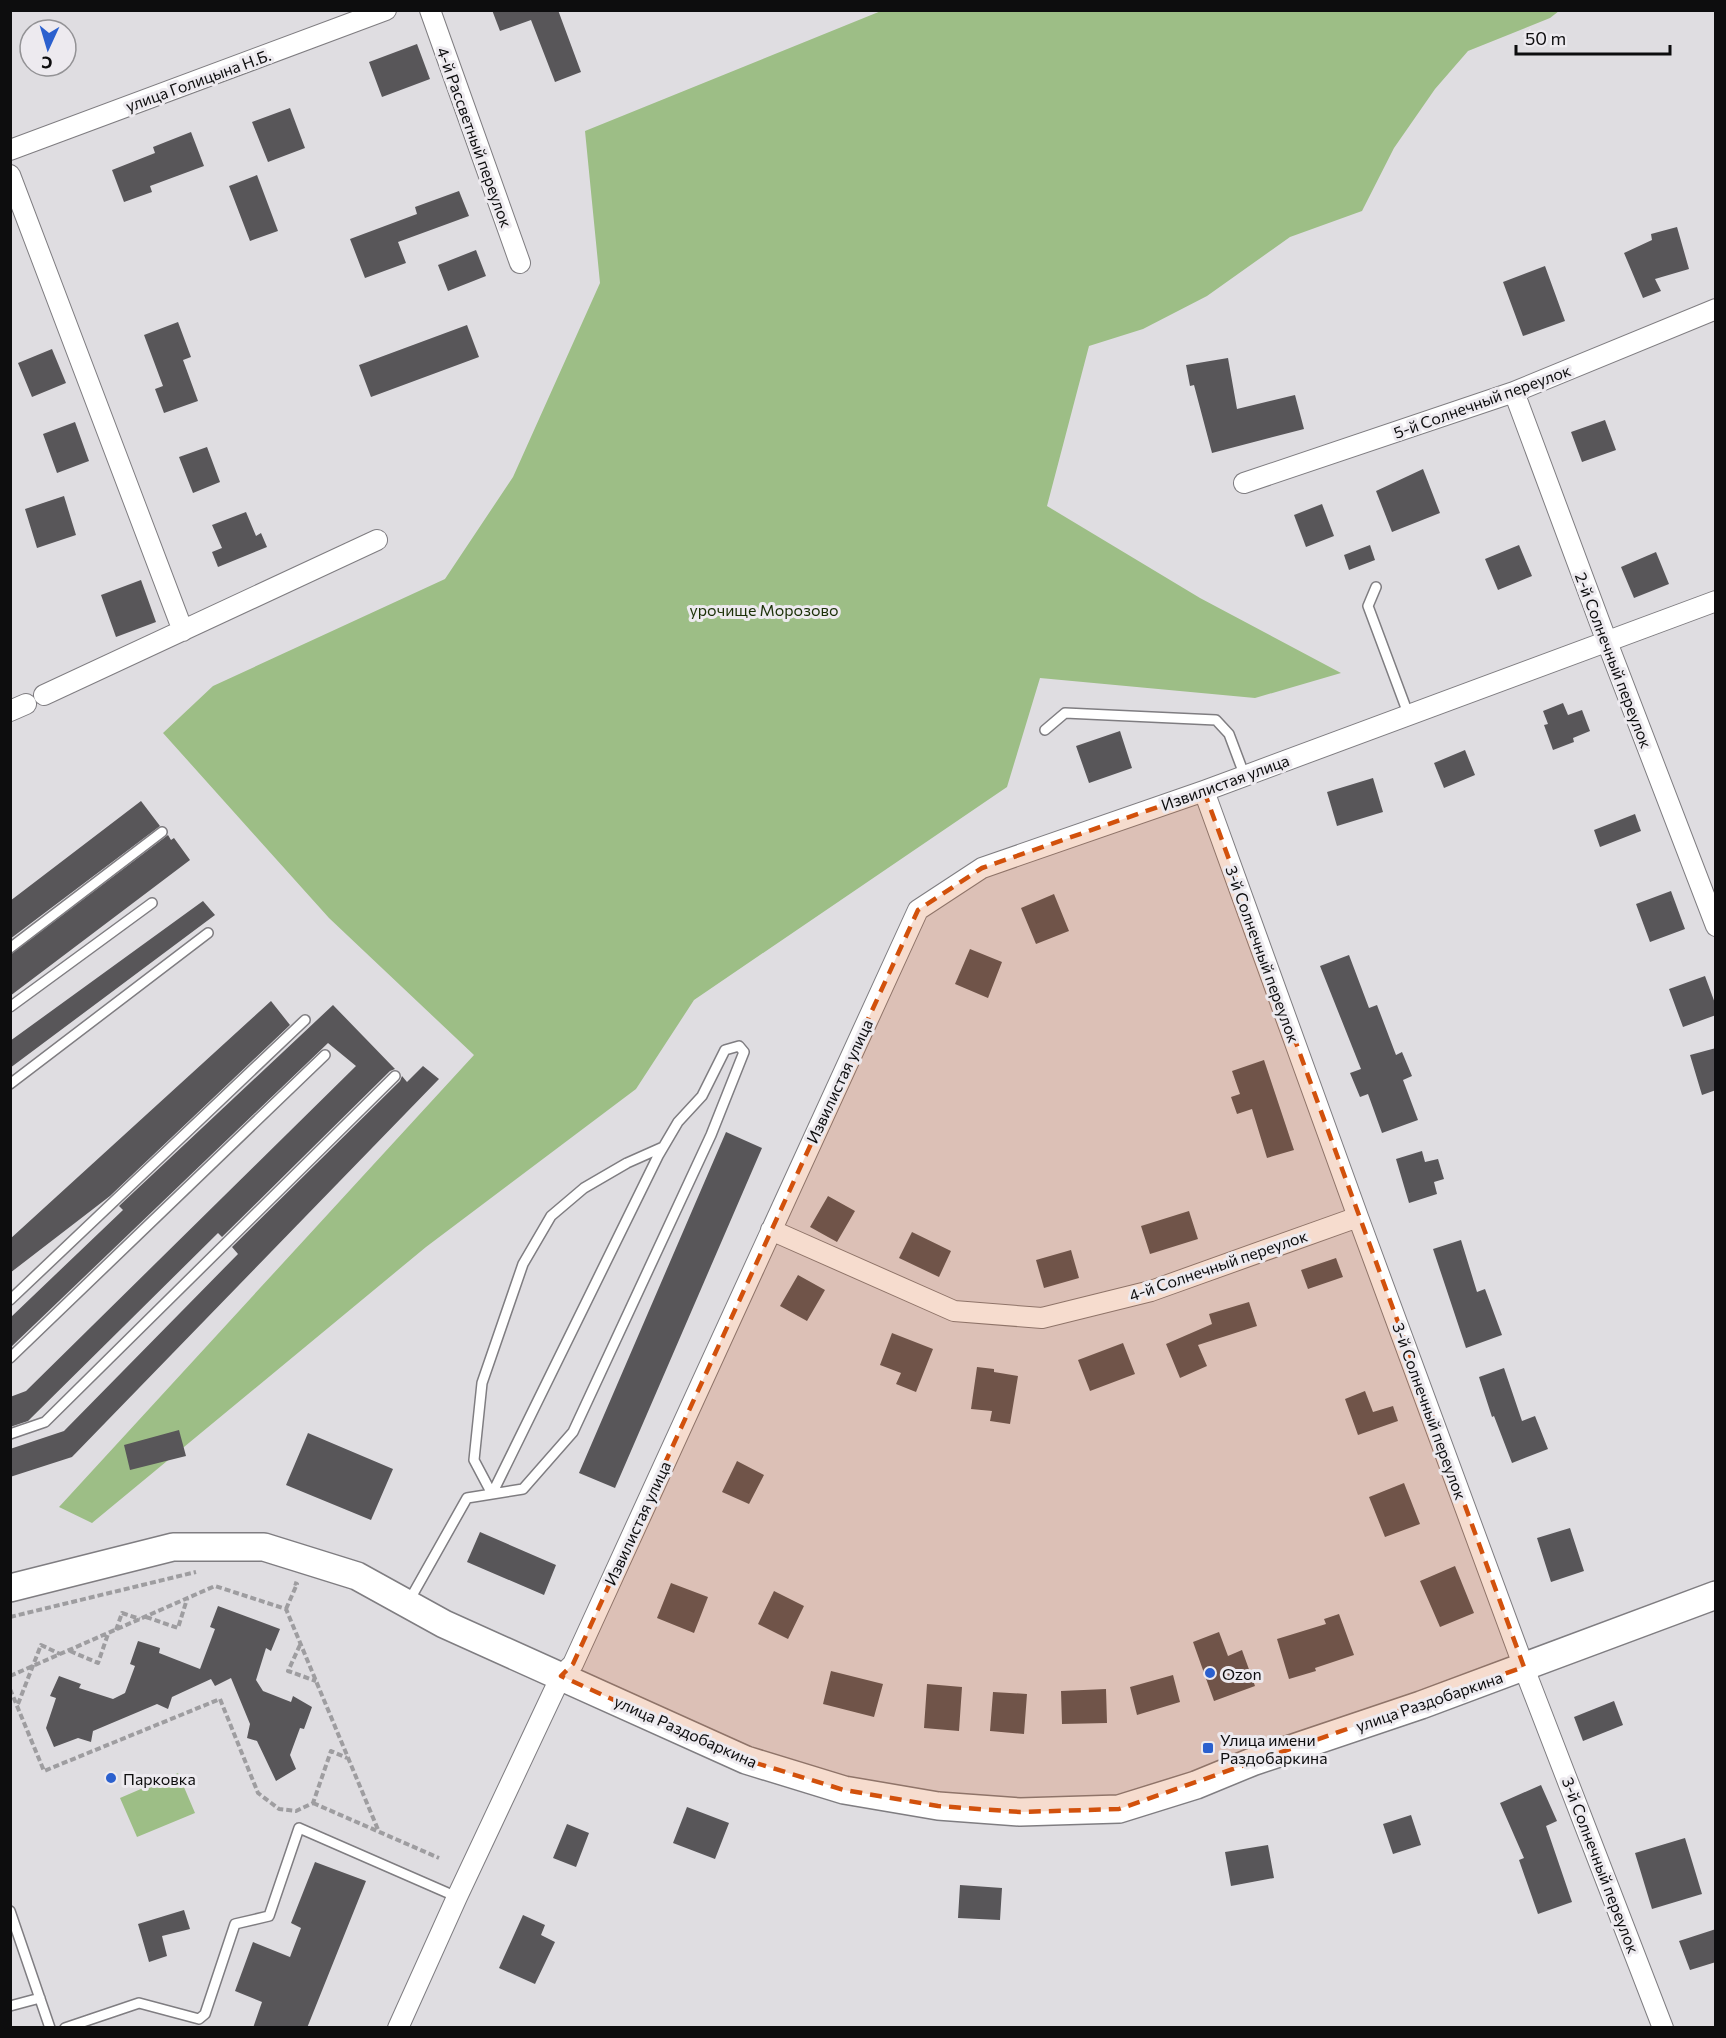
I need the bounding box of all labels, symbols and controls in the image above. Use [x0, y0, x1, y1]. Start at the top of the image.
north arrow [18, 18, 78, 78]
scale bar [1516, 18, 1670, 56]
text: 50 m [1525, 27, 1566, 49]
street label: 4-й Рассветный переулок [434, 44, 517, 230]
street label: улица Голицына Н.Б. [123, 45, 273, 115]
text: С [41, 54, 53, 73]
street label: 5-й Солнечный переулок [1391, 360, 1574, 442]
street label: 2-й Солнечный переулок [1572, 569, 1656, 751]
park label: урочище Морозово [689, 600, 839, 619]
street label: Извилистая улица [1158, 750, 1292, 814]
street label: 3-й Солнечный переулок [1222, 863, 1304, 1046]
street label: Извилистая улица [802, 1016, 876, 1146]
street label: 4-й Солнечный переулок [1126, 1225, 1310, 1305]
street label: 3-й Солнечный переулок [1389, 1320, 1471, 1503]
street label: Извилистая улица [600, 1458, 674, 1588]
place label: Ozon [1222, 1664, 1262, 1683]
marker: Ozon [1203, 1666, 1217, 1680]
street label: улица Раздобаркина [1353, 1667, 1505, 1735]
street label: улица Раздобаркина [612, 1691, 760, 1771]
place label: Улица имени Раздобаркина [1220, 1730, 1328, 1767]
marker: Улица имени Раздобаркина [1201, 1741, 1215, 1755]
place label: Парковка [123, 1769, 196, 1788]
marker: Парковка [104, 1771, 118, 1785]
street label: 3-й Солнечный переулок [1559, 1774, 1644, 1956]

